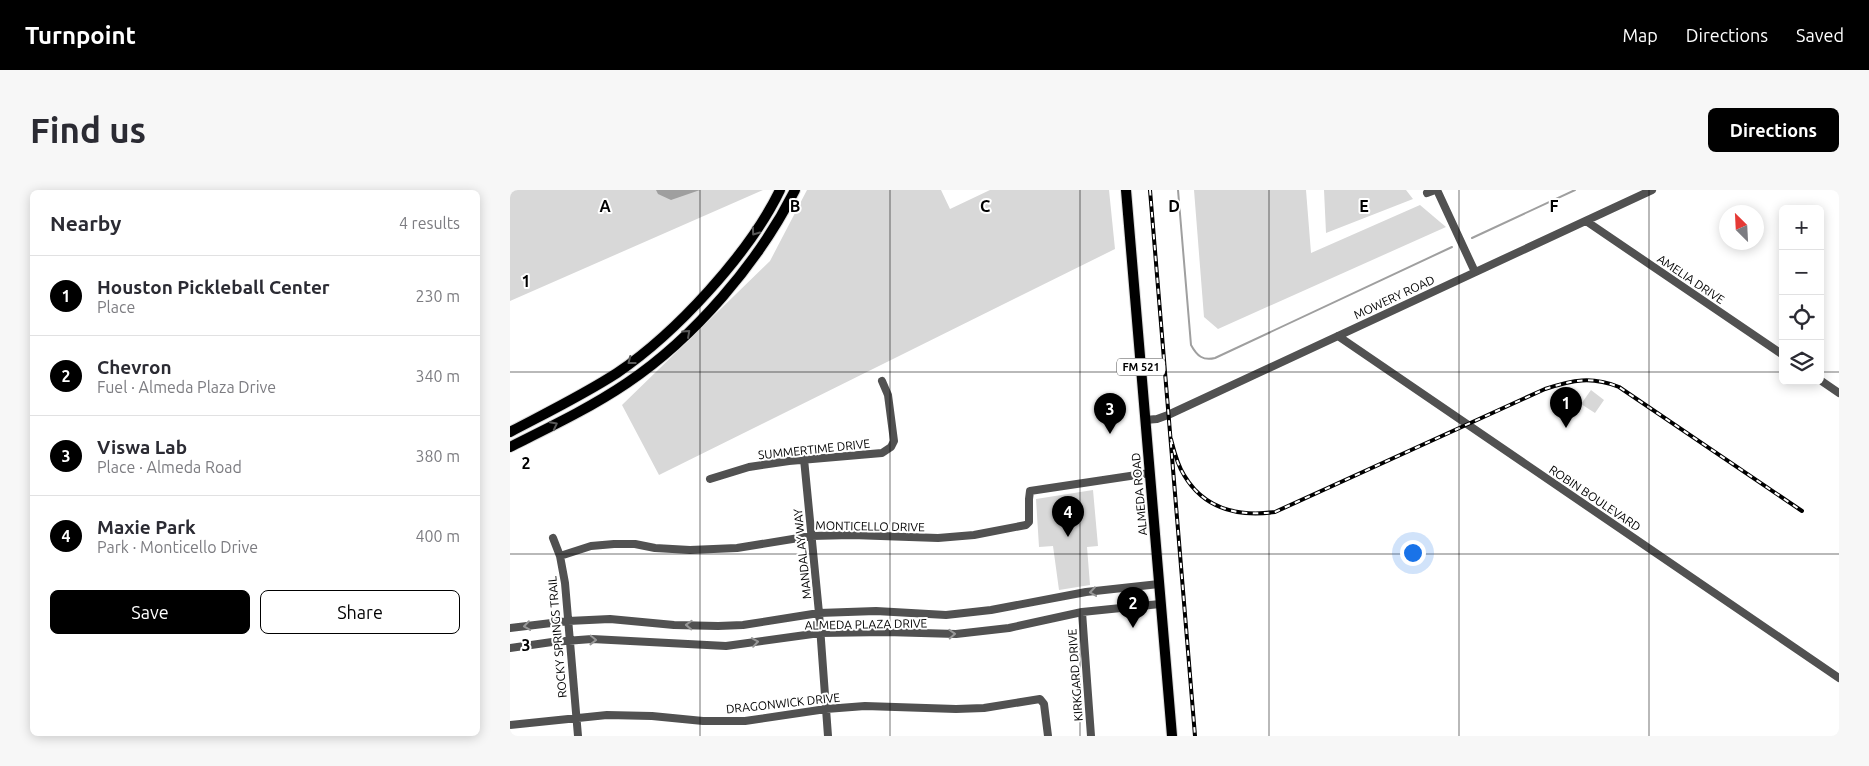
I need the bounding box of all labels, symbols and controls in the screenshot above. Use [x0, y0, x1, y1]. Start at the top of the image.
text: Turnpoint [25, 22, 136, 49]
text: Map [1622, 25, 1658, 45]
text: Directions [1686, 25, 1768, 45]
text: Saved [1796, 25, 1844, 45]
button: Directions [1708, 108, 1839, 152]
text: Find us [30, 110, 146, 150]
text: A [599, 197, 611, 215]
text: B [790, 197, 800, 215]
text: C [980, 197, 990, 215]
text: D [1168, 197, 1180, 215]
text: E [1359, 197, 1369, 215]
text: F [1550, 197, 1559, 215]
north arrow [1719, 205, 1764, 250]
map controls [1779, 205, 1824, 385]
button: + [1779, 205, 1824, 250]
text: Nearby [50, 211, 121, 235]
text: 4 results [399, 214, 460, 232]
one-way arrow [752, 226, 761, 236]
button: − [1779, 250, 1824, 295]
street label: AMELIA DRIVE [1655, 252, 1727, 306]
text: 1 [521, 272, 531, 290]
street label: MOWERY ROAD [1352, 273, 1436, 321]
text: Houston Pickleball Center [97, 276, 330, 298]
text: 1 [61, 287, 71, 305]
text: 230 m [415, 287, 460, 305]
button: locate [1779, 295, 1824, 340]
text: Place [97, 298, 135, 316]
one-way arrow [681, 330, 690, 339]
button: layers [1779, 340, 1824, 385]
text: Chevron [97, 356, 172, 378]
one-way arrow [628, 356, 637, 365]
road number: FM 521 [1117, 358, 1165, 376]
text: 2 [61, 367, 71, 385]
text: 340 m [415, 367, 460, 385]
text: Fuel · Almeda Plaza Drive [97, 378, 276, 396]
pin: 1 [1550, 387, 1582, 428]
pin: 3 [1094, 393, 1126, 434]
one-way arrow [548, 421, 557, 431]
text: Viswa Lab [97, 436, 187, 458]
street label: SUMMERTIME DRIVE [757, 437, 871, 461]
text: 3 [61, 447, 71, 465]
text: 380 m [415, 447, 460, 465]
street label: ALMEDA ROAD [1129, 452, 1149, 536]
text: 2 [521, 454, 531, 472]
text: Place · Almeda Road [97, 458, 242, 476]
street label: ROBIN BOULEVARD [1547, 463, 1643, 533]
pin: 4 [1052, 496, 1084, 537]
street label: MANDALAY WAY [791, 508, 813, 600]
text: Maxie Park [97, 516, 196, 538]
street label: MONTICELLO DRIVE [815, 519, 925, 533]
text: 4 [61, 527, 71, 545]
text: 400 m [415, 527, 460, 545]
text: Park · Monticello Drive [97, 538, 258, 556]
your location [1400, 540, 1426, 566]
street label: ROCKY SPRINGS TRAIL [545, 575, 569, 699]
one-way arrow [1089, 586, 1097, 596]
pin: 2 [1117, 587, 1149, 628]
button: Save [50, 590, 250, 634]
button: Share [260, 590, 460, 634]
street label: ALMEDA PLAZA DRIVE [805, 616, 928, 632]
one-way arrow [522, 620, 531, 630]
one-way arrow [684, 620, 692, 631]
street label: KIRKGARD DRIVE [1065, 628, 1085, 722]
one-way arrow [948, 629, 956, 639]
one-way arrow [590, 635, 597, 645]
text: 3 [521, 636, 531, 654]
one-way arrow [751, 637, 760, 647]
street label: DRAGONWICK DRIVE [725, 691, 841, 715]

